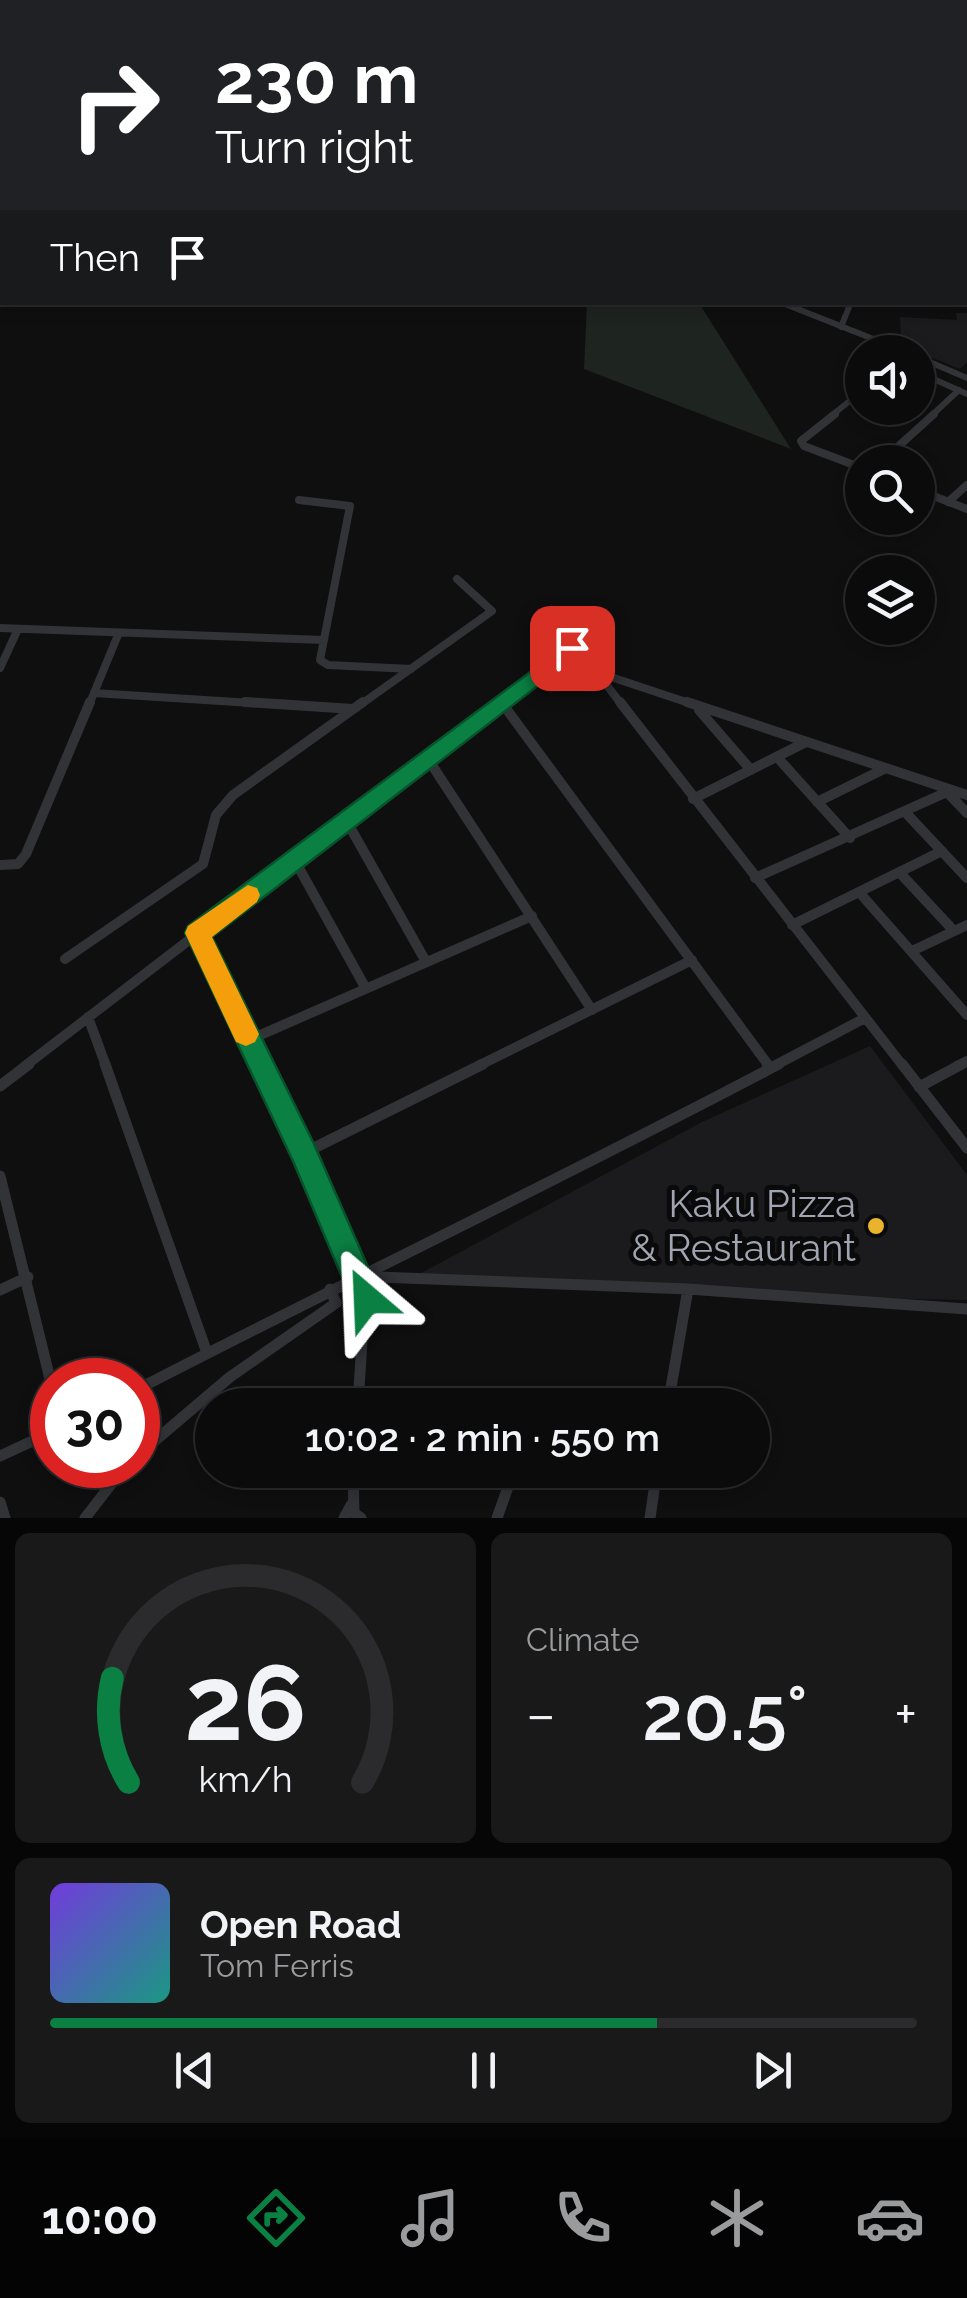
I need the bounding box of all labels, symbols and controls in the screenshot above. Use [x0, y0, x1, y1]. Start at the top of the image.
text: 230 m [215, 37, 419, 119]
icon: right [50, 40, 180, 170]
text: Turn right [215, 121, 413, 174]
icon: arrive [160, 230, 215, 285]
text: Then [50, 235, 140, 280]
map controls [845, 335, 935, 645]
button: sound [845, 335, 935, 425]
button: search [845, 445, 935, 535]
button: layers [845, 555, 935, 645]
pin [530, 606, 615, 691]
icon: arrive [545, 621, 600, 676]
place label: Kaku Pizza & Restaurant [631, 1181, 856, 1270]
marker: Kaku Pizza & Restaurant [865, 1215, 887, 1237]
position arrow [315, 1247, 419, 1351]
speed limit sign: 30 [30, 1358, 160, 1488]
text: 10:02 · 2 min · 550 m [305, 1415, 660, 1460]
text: Climate [526, 1621, 640, 1658]
text: 26 [185, 1642, 306, 1764]
text: 20.5° [642, 1669, 808, 1758]
text: − [526, 1682, 556, 1747]
text: + [894, 1682, 917, 1747]
text: km/h [198, 1758, 293, 1800]
text: Open Road [200, 1902, 401, 1947]
text: Tom Ferris [200, 1947, 354, 1984]
icon: previous [167, 2043, 222, 2098]
icon: pause [456, 2043, 511, 2098]
icon: next [745, 2043, 800, 2098]
icon: directions [241, 2183, 311, 2253]
icon: music [395, 2183, 465, 2253]
icon: phone [548, 2183, 618, 2253]
icon: climate [702, 2183, 772, 2253]
icon: car [855, 2183, 925, 2253]
text: 10:00 [42, 2192, 158, 2245]

